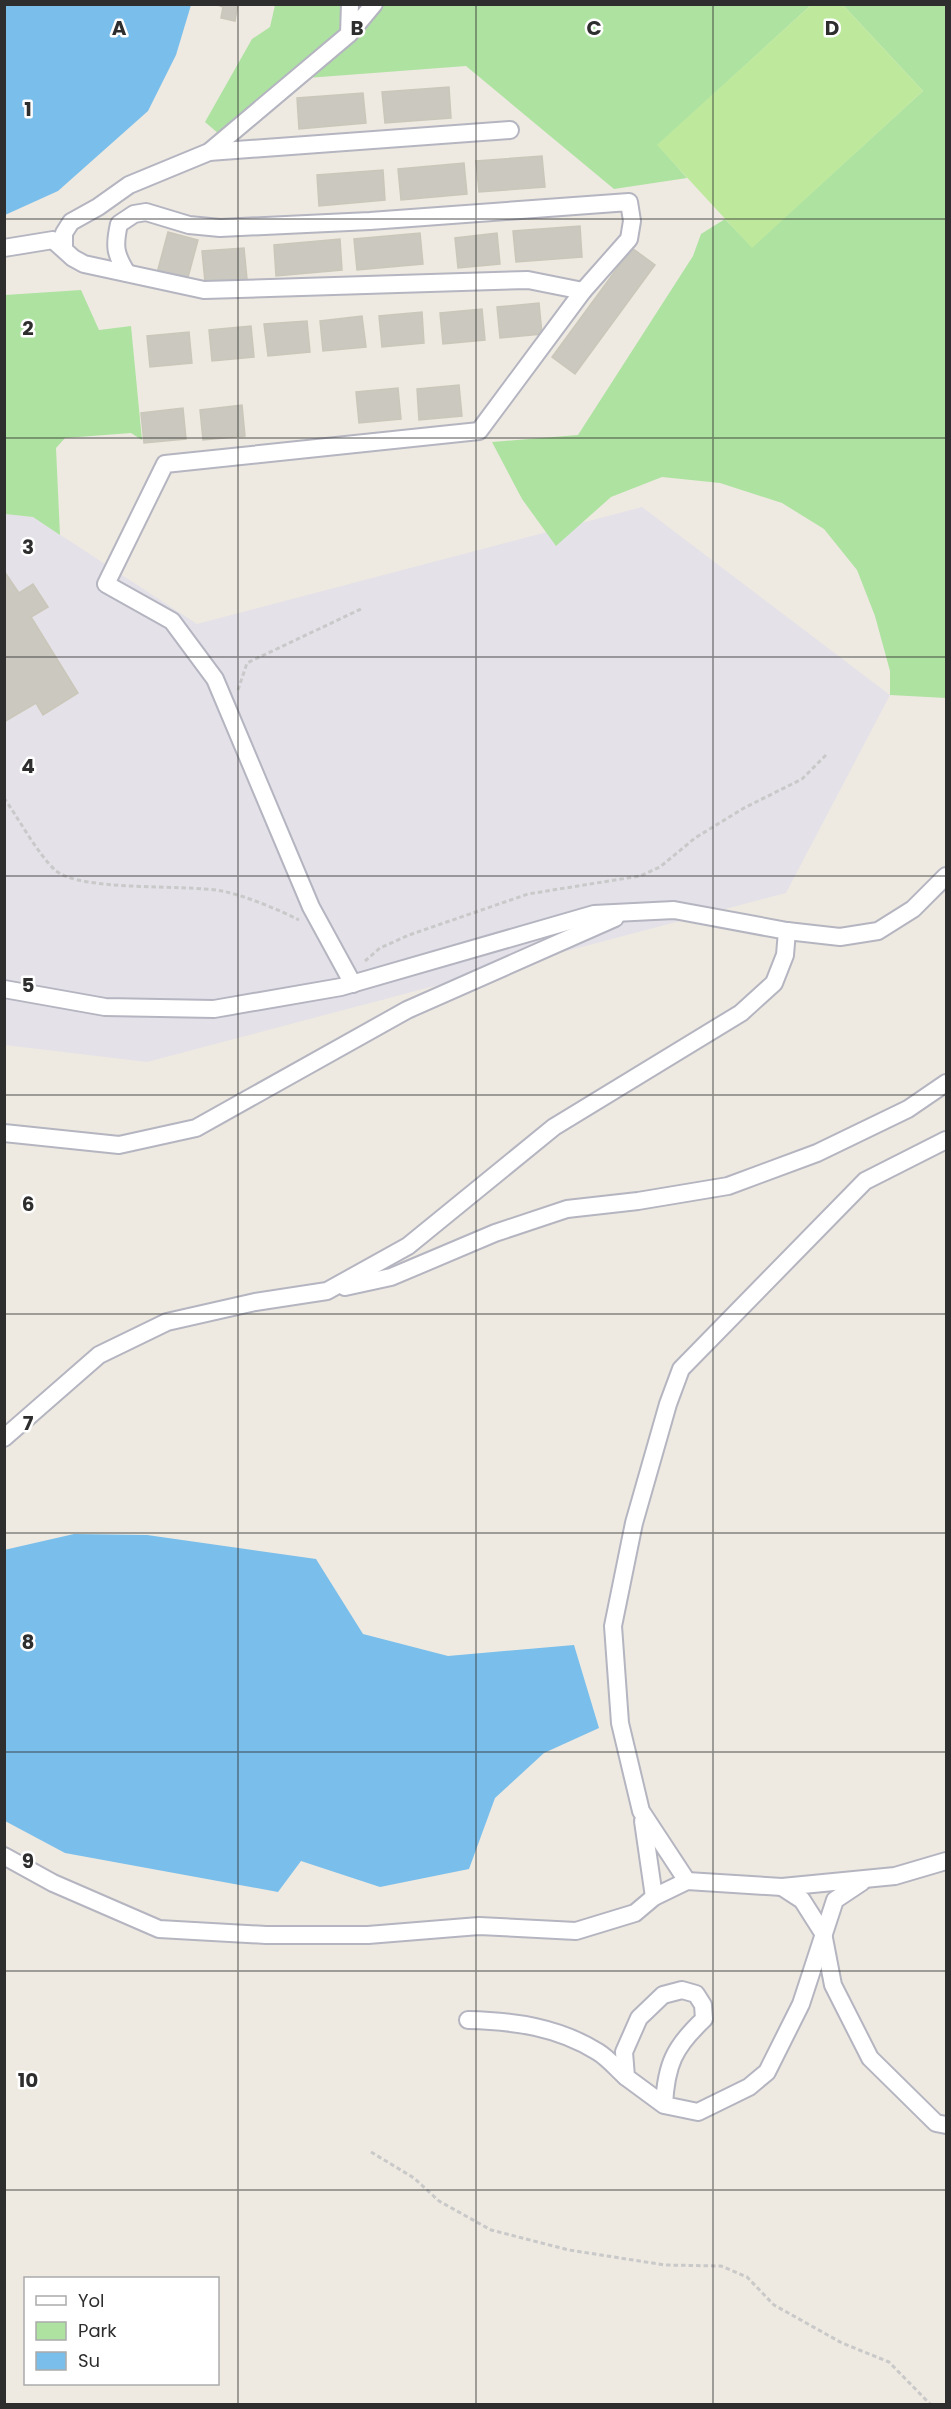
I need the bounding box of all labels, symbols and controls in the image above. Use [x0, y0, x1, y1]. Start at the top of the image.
text: A [112, 14, 127, 42]
text: B [350, 14, 364, 42]
text: C [586, 14, 602, 42]
text: D [825, 14, 839, 42]
text: 1 [24, 95, 32, 123]
text: 2 [22, 314, 34, 342]
text: 3 [22, 533, 34, 561]
text: 4 [21, 752, 35, 780]
text: 5 [22, 971, 35, 999]
text: 6 [22, 1190, 34, 1218]
text: 7 [23, 1409, 34, 1437]
text: 8 [22, 1628, 34, 1656]
text: 9 [22, 1847, 34, 1875]
text: 10 [18, 2066, 38, 2094]
legend [24, 2277, 219, 2385]
text: Yol [78, 2288, 104, 2313]
text: Park [78, 2318, 117, 2343]
text: Su [78, 2348, 100, 2373]

